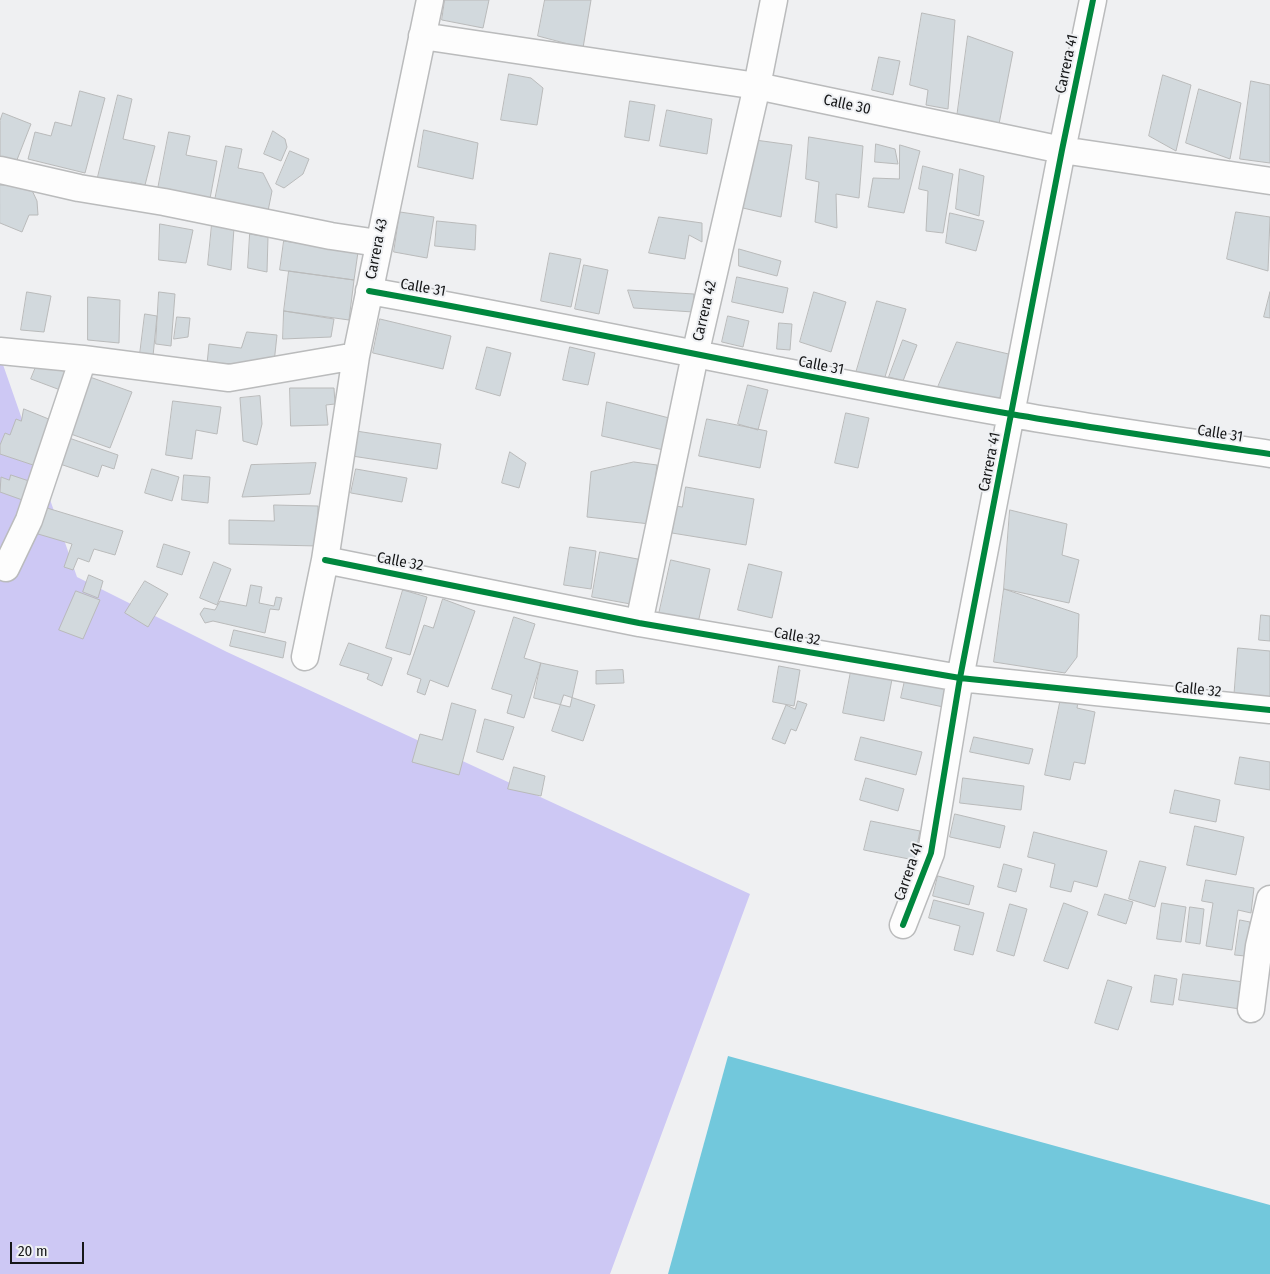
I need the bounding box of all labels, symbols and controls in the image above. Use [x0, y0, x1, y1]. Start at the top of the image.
street label: Carrera 41 [1052, 33, 1082, 95]
street label: Calle 30 [822, 91, 872, 119]
street label: Carrera 43 [362, 217, 392, 281]
street label: Calle 31 [399, 275, 447, 301]
street label: Carrera 42 [689, 279, 721, 343]
street label: Calle 31 [797, 353, 845, 379]
street label: Calle 31 [1196, 422, 1244, 446]
street label: Carrera 41 [975, 431, 1005, 493]
street label: Calle 32 [375, 549, 425, 575]
street label: Calle 32 [772, 624, 822, 650]
street label: Calle 32 [1174, 679, 1222, 701]
street label: Carrera 41 [891, 841, 927, 903]
scale bar [12, 1232, 86, 1264]
text: 20 m [18, 1242, 48, 1260]

